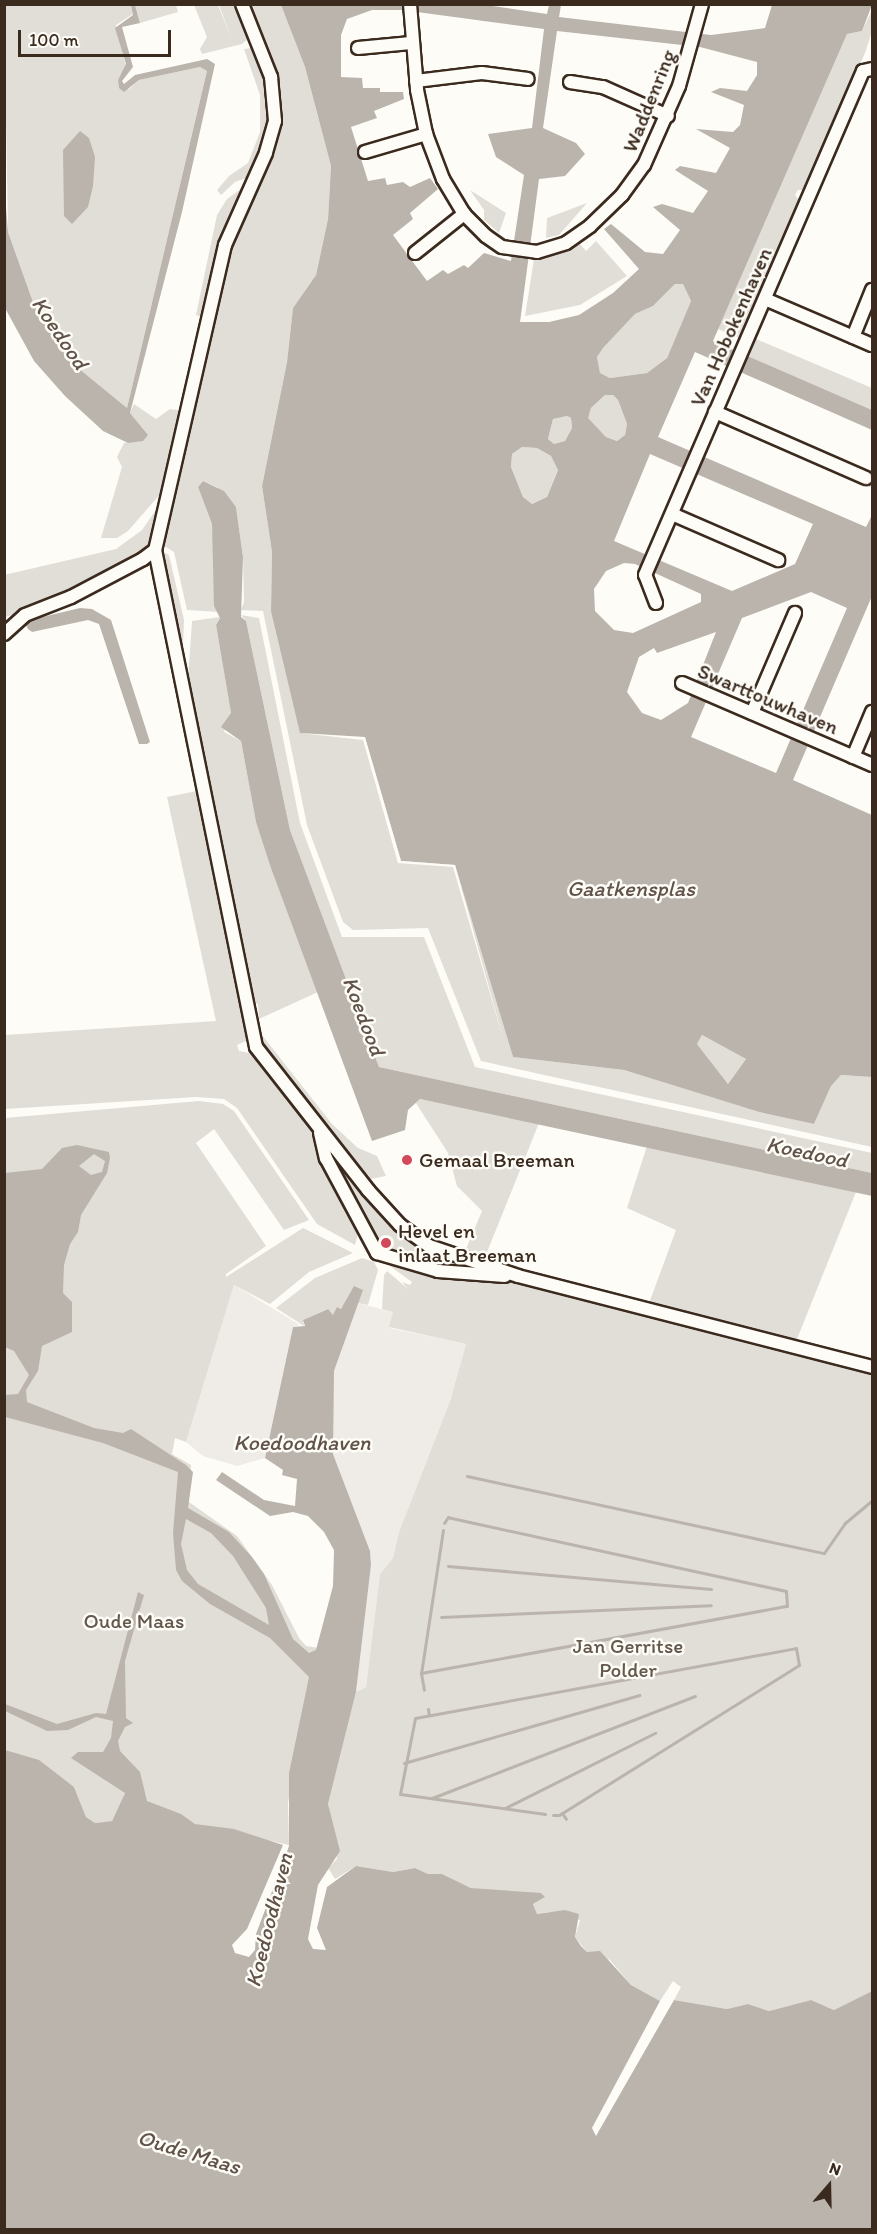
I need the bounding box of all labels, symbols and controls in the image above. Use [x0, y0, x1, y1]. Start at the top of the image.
scale bar [21, 18, 174, 56]
text: 100 m [29, 29, 79, 51]
street label: Waddenring [617, 46, 681, 156]
street label: Van Hobokenhaven [684, 243, 778, 411]
water label: Koedood [26, 292, 94, 374]
street label: Swarttouwhaven [694, 658, 842, 740]
water label: Gaatkensplas [567, 876, 695, 902]
water label: Koedood [337, 973, 391, 1059]
water label: Koedood [764, 1131, 850, 1173]
place label: Gemaal Breeman [419, 1147, 575, 1173]
marker: Gemaal Breeman [400, 1153, 414, 1167]
place label: Hevel en inlaat Breeman [398, 1218, 537, 1268]
marker: Hevel en inlaat Breeman [379, 1236, 393, 1250]
water label: Koedoodhaven [233, 1430, 371, 1456]
park label: Oude Maas [84, 1608, 184, 1634]
park label: Jan Gerritse Polder [573, 1633, 683, 1683]
water label: Koedoodhaven [240, 1850, 298, 1990]
water label: Oude Maas [135, 2124, 243, 2180]
north arrow [799, 2156, 859, 2216]
text: N [827, 2158, 844, 2179]

